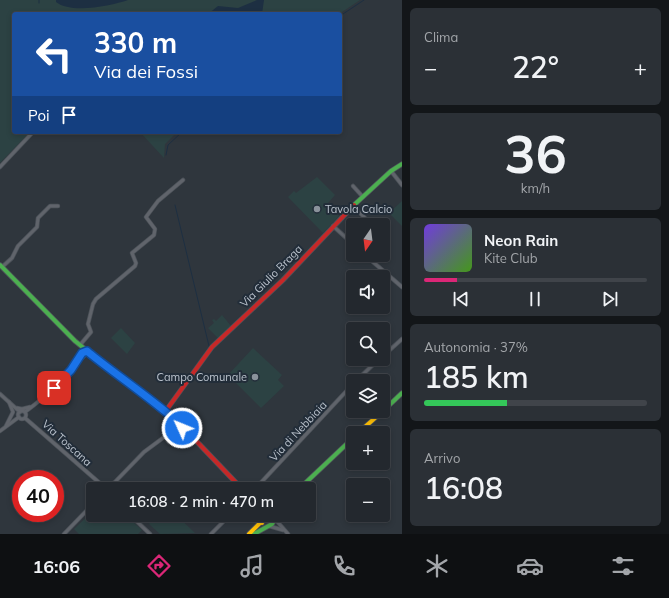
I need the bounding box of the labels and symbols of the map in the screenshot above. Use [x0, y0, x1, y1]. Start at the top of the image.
place label: Tavola Calcio [325, 202, 392, 216]
marker: Tavola Calcio [312, 204, 322, 214]
north arrow [346, 218, 390, 262]
street label: Via Giulio Braga [237, 242, 305, 310]
place label: Campo Comunale [157, 370, 247, 384]
pin [37, 371, 71, 405]
marker: Campo Comunale [250, 372, 260, 382]
street label: Via di Nebbiaia [266, 398, 330, 464]
position arrow [161, 407, 203, 449]
street label: Via Toscana [39, 417, 95, 469]
speed limit sign: 40 [12, 470, 64, 522]

